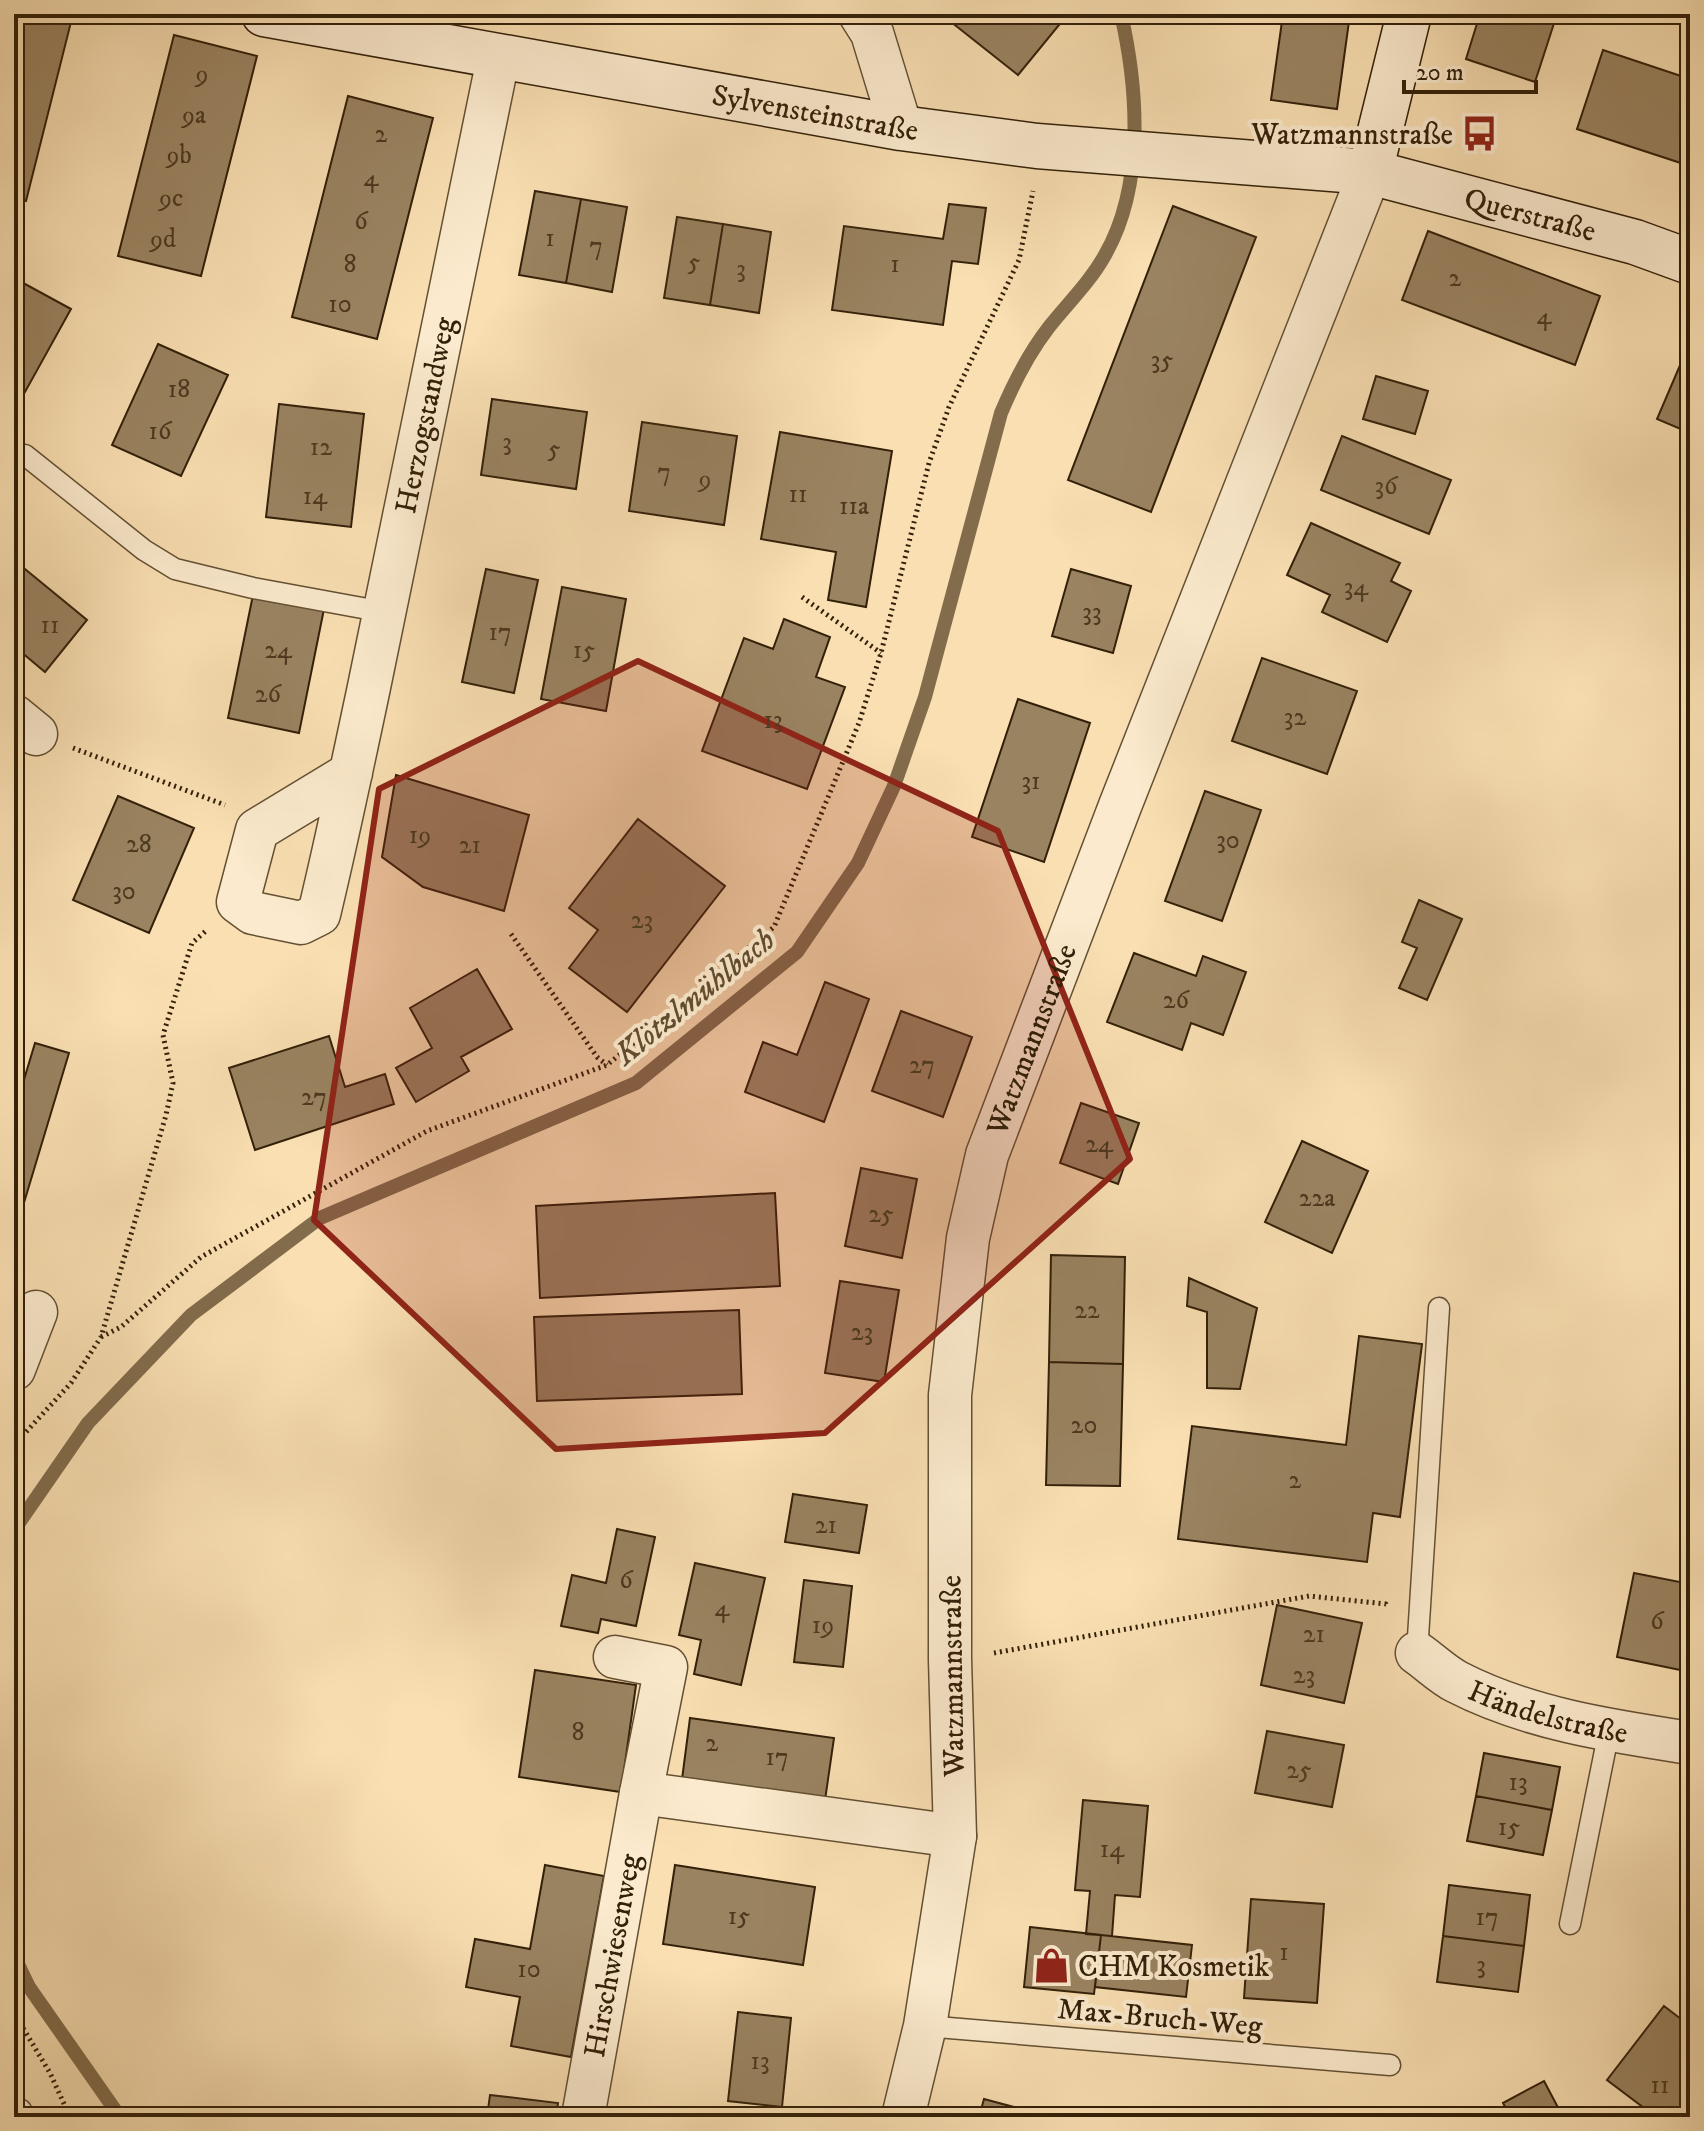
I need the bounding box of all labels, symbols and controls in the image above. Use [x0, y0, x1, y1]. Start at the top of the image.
scale bar [1404, 44, 1536, 94]
house number: 9 [194, 58, 208, 91]
text: 20 m [1416, 58, 1464, 88]
street label: Sylvensteinstraße [709, 78, 920, 150]
house number: 9a [180, 99, 206, 132]
bus stop icon: Watzmannstraße [1460, 115, 1498, 153]
place label: Watzmannstraße [1250, 117, 1453, 154]
house number: 2 [375, 118, 388, 151]
house number: 9b [164, 139, 192, 172]
house number: 4 [364, 162, 380, 195]
street label: Querstraße [1460, 181, 1600, 251]
house number: 9c [157, 182, 183, 215]
house number: 6 [354, 205, 369, 238]
house number: 1 [545, 222, 555, 255]
house number: 9d [148, 223, 176, 256]
house number: 7 [589, 230, 603, 263]
house number: 5 [688, 246, 701, 279]
house number: 8 [343, 248, 357, 281]
house number: 1 [890, 248, 900, 281]
house number: 3 [736, 253, 746, 286]
house number: 2 [1449, 262, 1462, 295]
house number: 10 [328, 288, 352, 321]
house number: 4 [1537, 300, 1553, 333]
street label: Herzogstandweg [388, 314, 465, 517]
house number: 35 [1151, 344, 1173, 377]
house number: 18 [168, 373, 190, 406]
house number: 16 [149, 415, 173, 448]
house number: 3 [502, 426, 512, 459]
house number: 12 [310, 431, 332, 464]
house number: 5 [548, 433, 561, 466]
house number: 7 [657, 456, 671, 489]
house number: 9 [697, 463, 711, 496]
house number: 36 [1374, 470, 1399, 503]
house number: 11 [788, 478, 808, 511]
house number: 14 [303, 480, 328, 513]
house number: 11a [839, 490, 869, 523]
house number: 34 [1344, 571, 1369, 604]
house number: 33 [1082, 596, 1102, 629]
house number: 11 [40, 609, 60, 642]
house number: 17 [488, 616, 512, 649]
house number: 24 [264, 634, 293, 667]
house number: 15 [573, 634, 595, 667]
house number: 26 [255, 678, 283, 711]
house number: 32 [1284, 701, 1306, 734]
house number: 13 [763, 704, 783, 737]
house number: 31 [1021, 765, 1041, 798]
house number: 19 [409, 819, 431, 852]
house number: 30 [1216, 824, 1240, 857]
house number: 28 [126, 828, 152, 861]
house number: 21 [459, 829, 481, 862]
house number: 30 [112, 875, 136, 908]
house number: 23 [631, 904, 653, 937]
water label: Klötzlmühlbach [606, 921, 784, 1075]
street label: Watzmannstraße [979, 939, 1086, 1142]
house number: 26 [1163, 984, 1191, 1017]
house number: 27 [909, 1049, 935, 1082]
house number: 27 [301, 1081, 327, 1114]
house number: 24 [1085, 1128, 1114, 1161]
house number: 22a [1299, 1182, 1335, 1215]
house number: 25 [868, 1198, 894, 1231]
house number: 22 [1074, 1294, 1100, 1327]
house number: 23 [851, 1316, 873, 1349]
house number: 20 [1071, 1409, 1097, 1442]
house number: 2 [1289, 1464, 1302, 1497]
house number: 21 [815, 1509, 837, 1542]
house number: 6 [619, 1564, 634, 1597]
street label: Watzmannstraße [933, 1575, 974, 1778]
house number: 4 [715, 1592, 731, 1625]
house number: 6 [1650, 1605, 1665, 1638]
house number: 19 [812, 1609, 834, 1642]
house number: 21 [1303, 1618, 1325, 1651]
house number: 23 [1293, 1659, 1315, 1692]
street label: Händelstraße [1462, 1673, 1630, 1753]
house number: 8 [571, 1716, 585, 1749]
house number: 2 [706, 1727, 719, 1760]
house number: 17 [765, 1741, 789, 1774]
house number: 25 [1286, 1754, 1312, 1787]
house number: 13 [1508, 1766, 1528, 1799]
house number: 15 [1498, 1811, 1520, 1844]
house number: 14 [1100, 1833, 1125, 1866]
street label: Hirschwiesenweg [577, 1851, 650, 2061]
house number: 15 [728, 1900, 750, 1933]
house number: 17 [1475, 1901, 1499, 1934]
house number: 1 [1279, 1936, 1289, 1969]
shop icon: CHM Kosmetik [1033, 1947, 1071, 1985]
place label: CHM Kosmetik [1078, 1949, 1270, 1986]
house number: 3 [1476, 1949, 1486, 1982]
house number: 10 [517, 1953, 541, 1986]
street label: Max-Bruch-Weg [1056, 1991, 1264, 2046]
house number: 13 [750, 2045, 770, 2078]
house number: 11 [1650, 2069, 1670, 2102]

